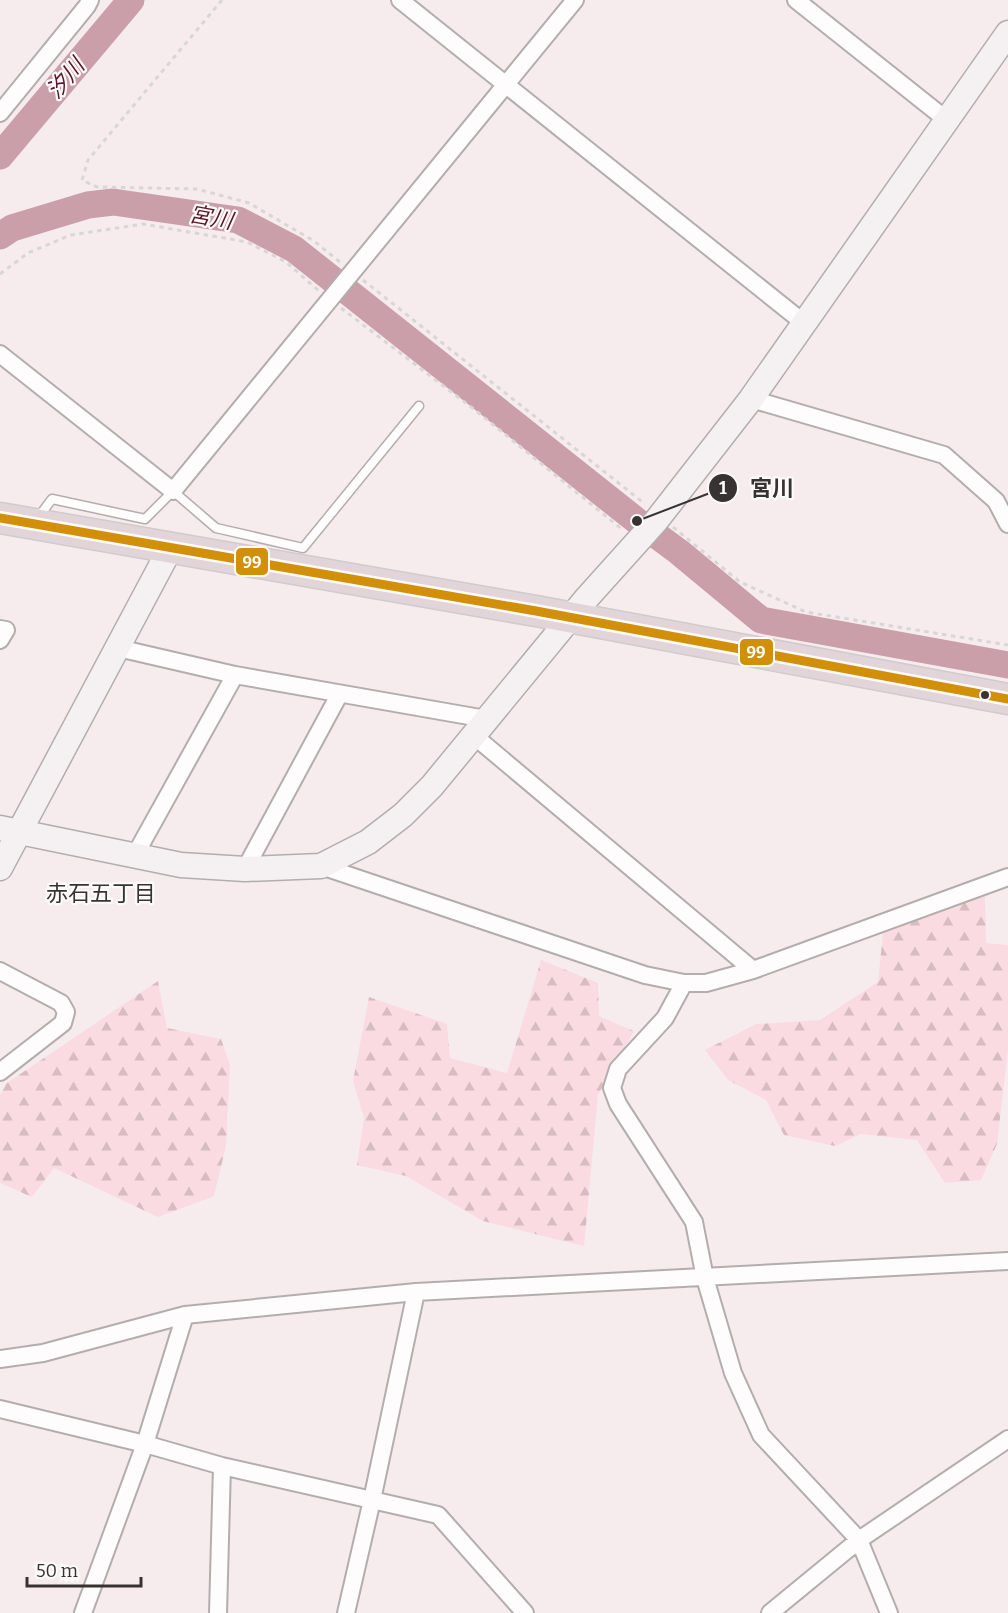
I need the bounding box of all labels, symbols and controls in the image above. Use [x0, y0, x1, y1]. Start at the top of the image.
water label: 汐川 [41, 51, 91, 104]
water label: 宮川 [187, 200, 237, 235]
callout: 宮川 [708, 468, 806, 508]
text: 宮川 [750, 475, 794, 502]
text: 1 [719, 477, 727, 499]
line badge: 99 [235, 547, 269, 576]
text: 99 [243, 553, 261, 572]
line badge: 99 [739, 638, 774, 666]
text: 99 [747, 643, 765, 662]
unlabelled marker [979, 689, 991, 701]
district label: 赤石五丁目 [46, 880, 156, 907]
scale bar [27, 1550, 141, 1588]
text: 50 m [36, 1560, 78, 1582]

